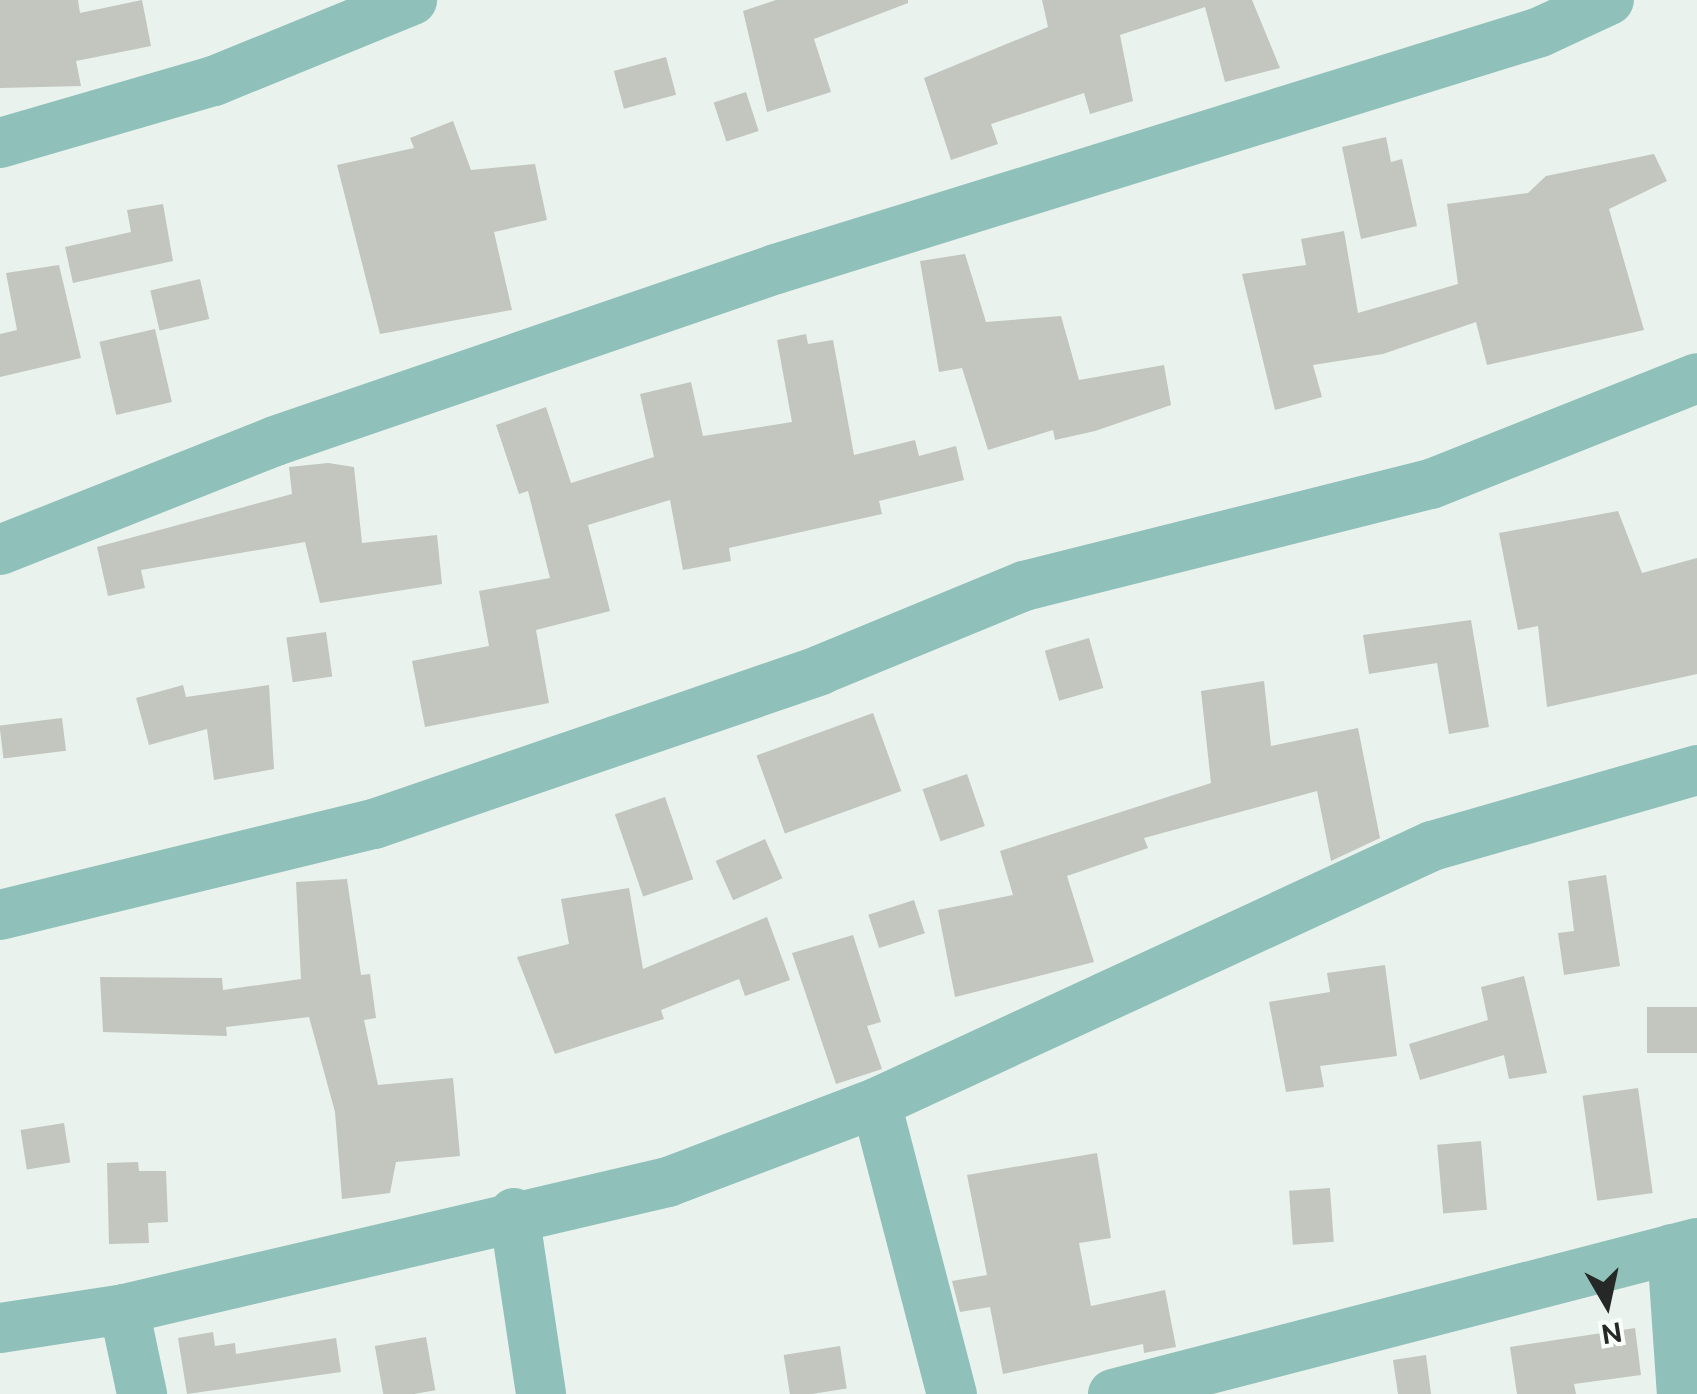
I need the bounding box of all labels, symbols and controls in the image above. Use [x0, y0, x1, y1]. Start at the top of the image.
north arrow [1557, 1254, 1657, 1354]
text: N [1599, 1317, 1625, 1351]

